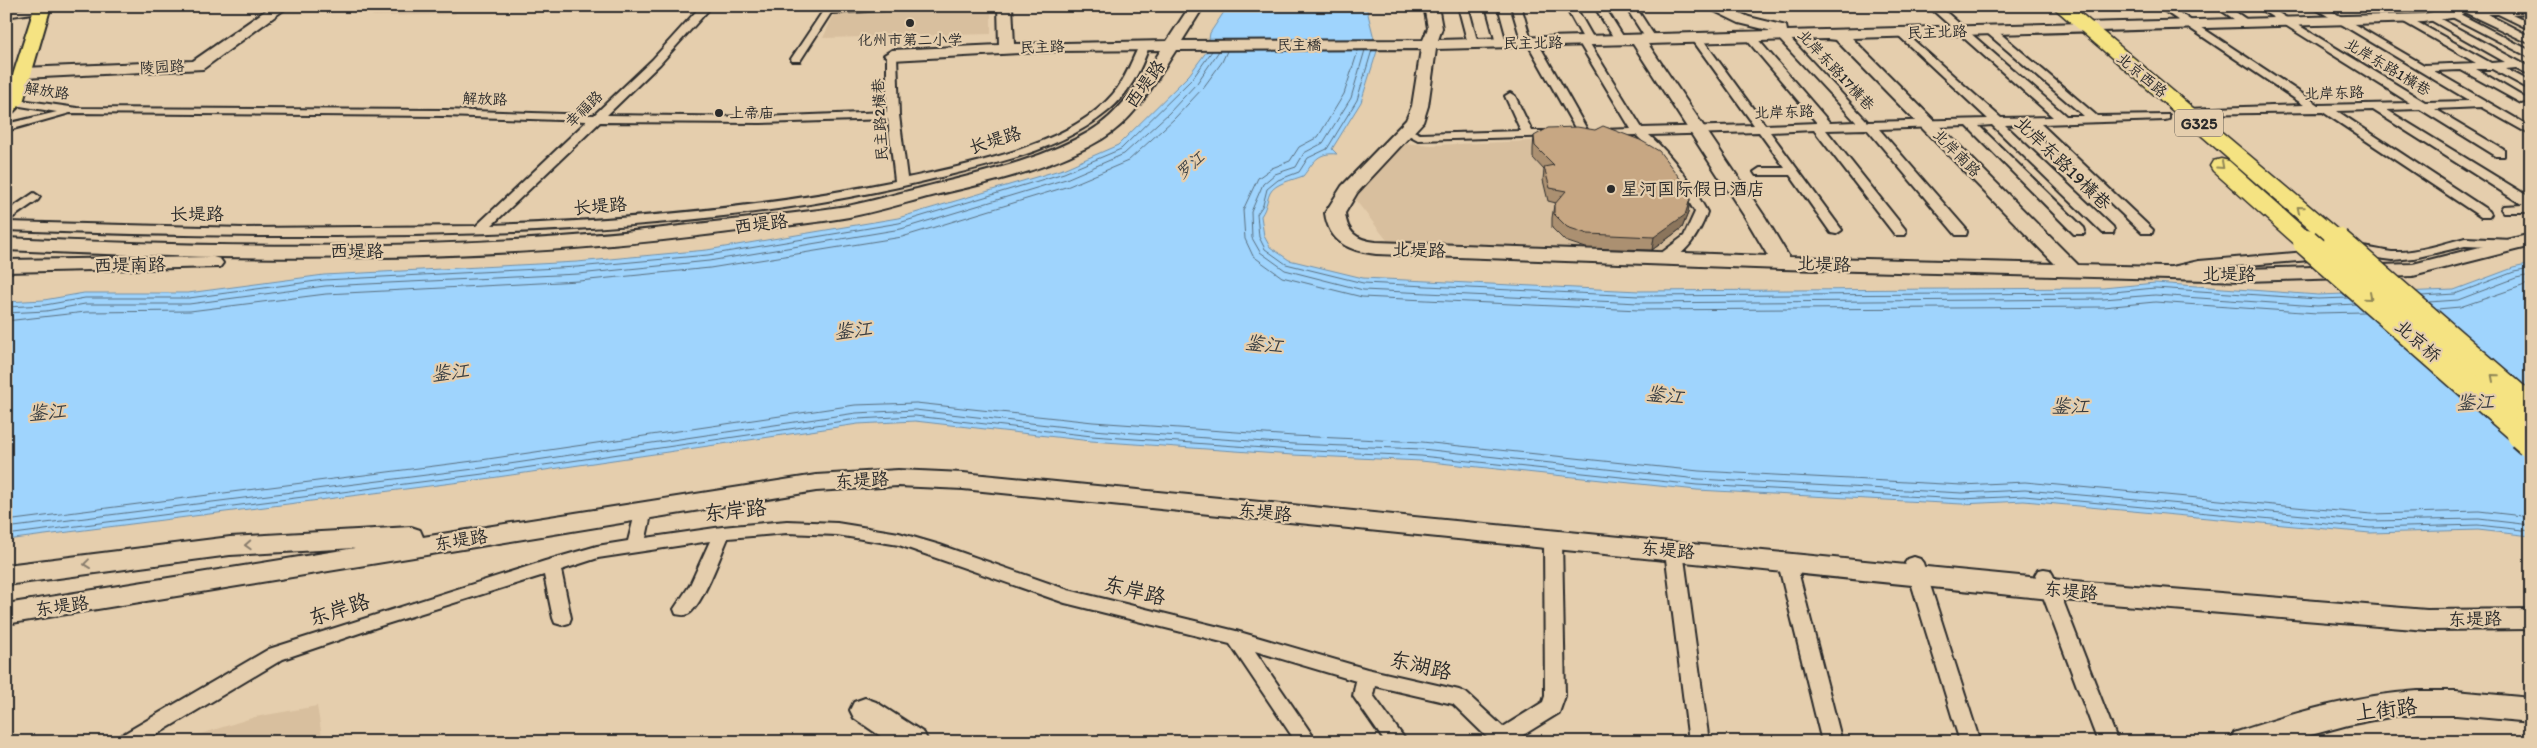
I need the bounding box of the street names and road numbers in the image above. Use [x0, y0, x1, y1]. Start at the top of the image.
street label: 民主北路 [1907, 22, 1967, 42]
street label: 北岸东路17横巷 [1794, 26, 1878, 114]
street label: 民主北路 [1503, 33, 1563, 53]
street label: 北岸东路1横巷 [2342, 34, 2434, 100]
street label: 民主橋 [1276, 36, 1322, 54]
street label: 民主路 [1019, 37, 1065, 57]
street label: 北京西路 [2113, 49, 2171, 101]
street label: 西堤路 [1120, 56, 1170, 112]
street label: 陵园路 [139, 57, 185, 77]
street label: 民主路2横巷 [869, 78, 891, 162]
street label: 解放路 [23, 79, 71, 103]
street label: 北岸东路 [2304, 83, 2364, 103]
street label: 幸福路 [562, 87, 606, 131]
street label: 解放路 [462, 89, 508, 109]
street label: 北岸东路 [1754, 102, 1814, 122]
road number: G325 [2175, 110, 2223, 136]
street label: 北岸东路19横巷 [2010, 111, 2116, 215]
street label: 长堤路 [966, 122, 1024, 158]
street label: 北岸南路 [1929, 125, 1985, 181]
street label: 长堤路 [572, 193, 628, 219]
street label: 长堤路 [170, 203, 224, 225]
street label: 西堤路 [733, 210, 789, 238]
street label: 北堤路 [1392, 238, 1446, 262]
street label: 西堤路 [330, 240, 384, 262]
street label: 北堤路 [1797, 252, 1851, 276]
street label: 西堤南路 [94, 253, 166, 277]
street label: 北堤路 [2202, 263, 2256, 285]
street label: 北京桥 [2390, 315, 2446, 367]
street label: 东堤路 [834, 468, 890, 492]
street label: 东岸路 [702, 494, 768, 526]
street label: 东堤路 [1237, 498, 1293, 526]
street label: 东堤路 [433, 525, 489, 555]
street label: 东堤路 [1640, 537, 1696, 563]
street label: 东岸路 [1101, 570, 1169, 610]
street label: 东堤路 [2043, 578, 2099, 604]
street label: 东岸路 [305, 587, 373, 631]
street label: 东堤路 [34, 591, 90, 621]
street label: 东堤路 [2448, 608, 2502, 630]
street label: 东湖路 [1387, 646, 1455, 684]
street label: 上街路 [2353, 693, 2419, 725]

